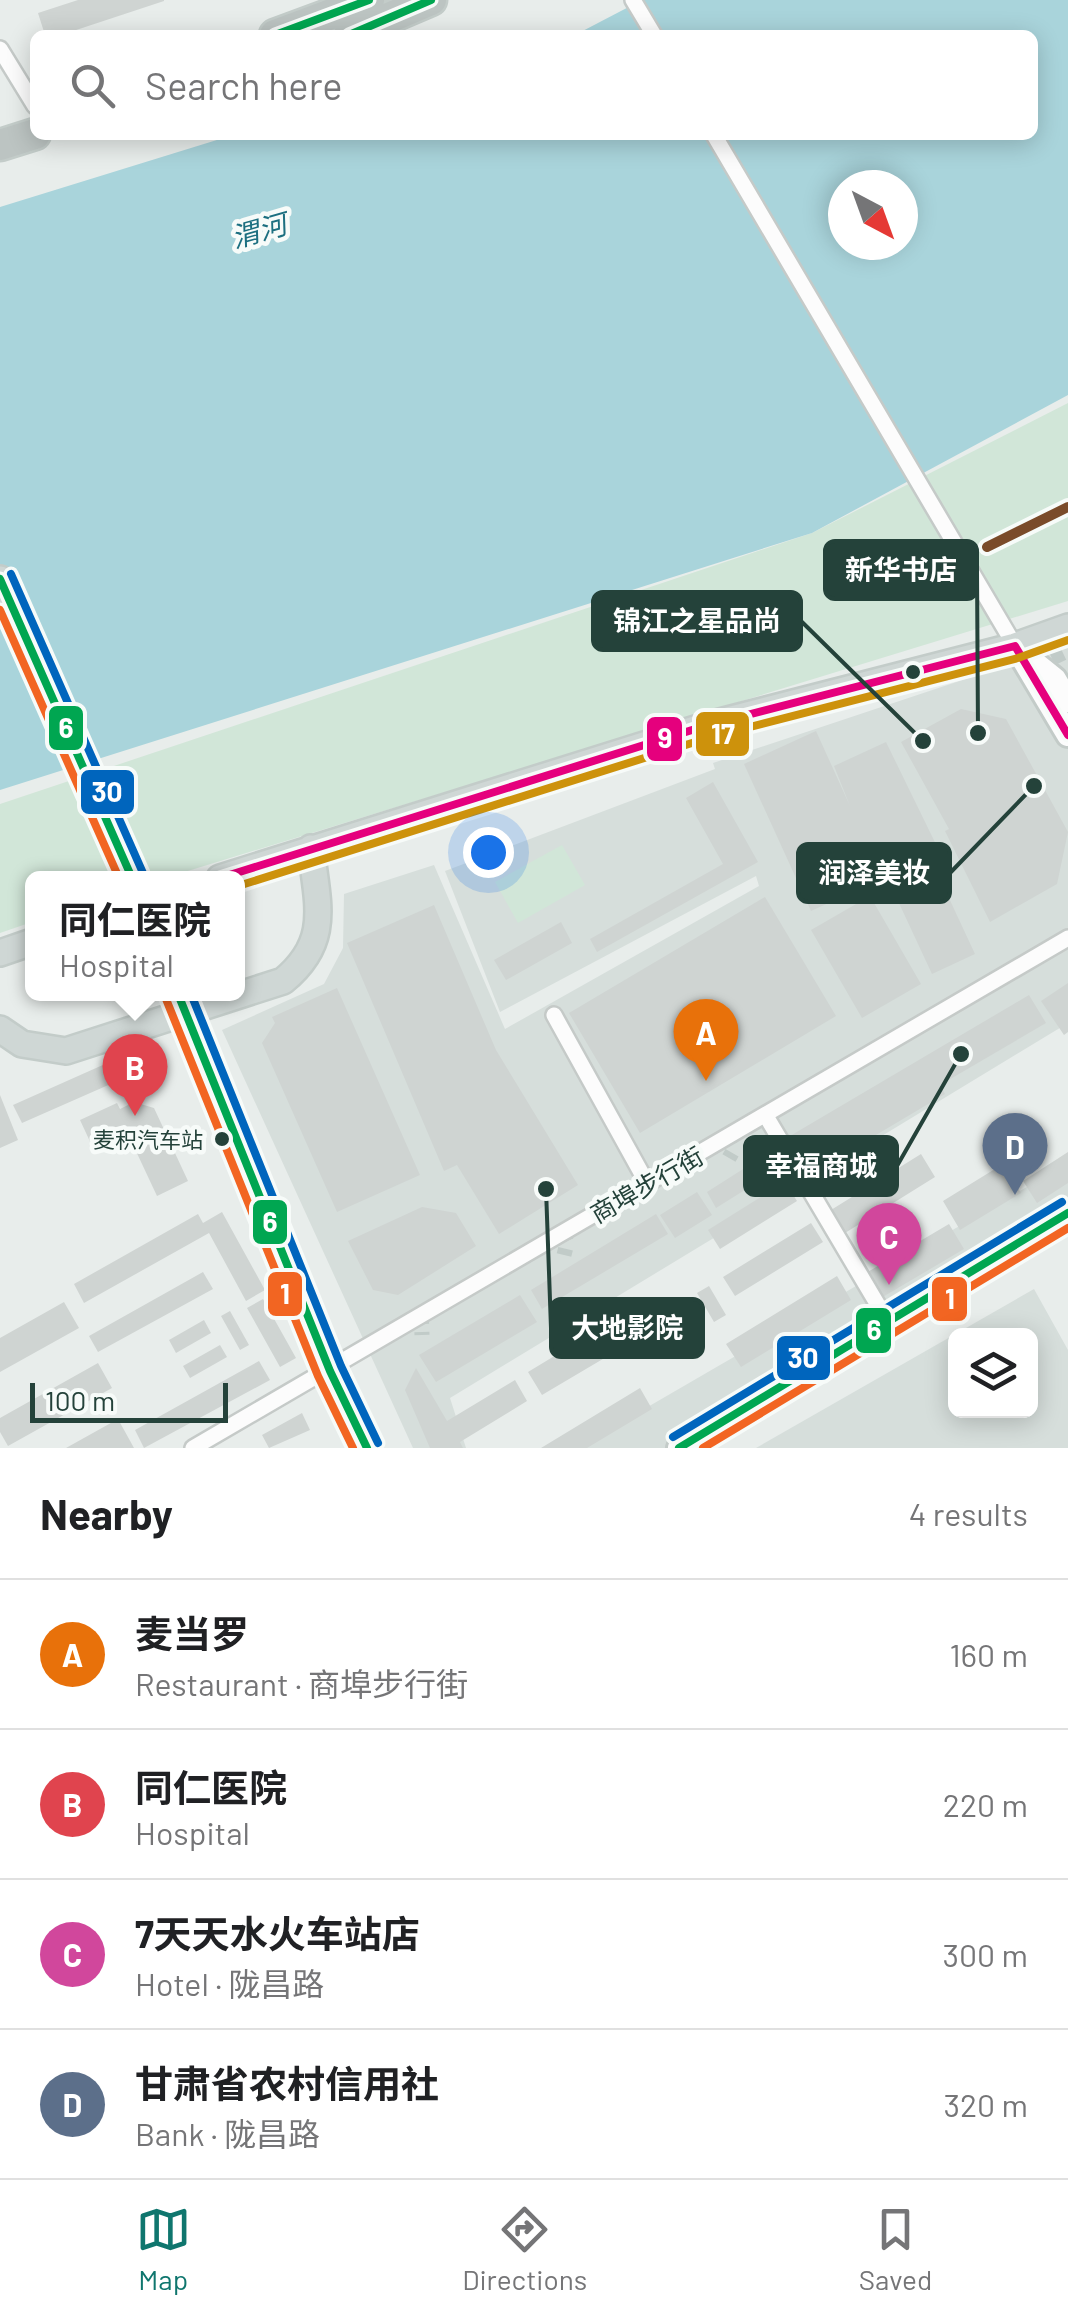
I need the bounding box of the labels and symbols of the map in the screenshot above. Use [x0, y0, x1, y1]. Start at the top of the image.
north arrow [828, 170, 918, 260]
water label: 渭河 [227, 205, 295, 254]
callout: 新华书店 [825, 541, 977, 599]
text: 新华书店 [845, 552, 957, 586]
callout: 锦江之星品尚 [593, 592, 801, 650]
text: 锦江之星品尚 [613, 603, 781, 637]
unlabelled marker [903, 662, 923, 682]
line badge: 6 [47, 704, 85, 752]
text: 6 [58, 710, 74, 744]
line badge: 17 [694, 710, 751, 758]
line badge: 9 [645, 715, 684, 763]
text: 17 [711, 716, 735, 750]
text: 9 [658, 720, 672, 754]
line badge: 30 [79, 768, 136, 816]
text: 30 [91, 774, 123, 808]
your location [463, 827, 514, 878]
callout: 润泽美妆 [798, 844, 950, 902]
text: 润泽美妆 [818, 855, 930, 889]
pin: A [674, 998, 738, 1081]
pin: B [102, 1034, 168, 1116]
pin: D [982, 1112, 1048, 1195]
place label: 麦积汽车站 [93, 1126, 203, 1152]
marker: 麦积汽车站 [212, 1129, 232, 1149]
callout: 幸福商城 [745, 1137, 897, 1195]
street label: 商埠步行街 [585, 1140, 708, 1228]
text: 幸福商城 [765, 1148, 877, 1182]
line badge: 6 [251, 1198, 289, 1246]
pin: C [856, 1202, 922, 1285]
text: 6 [262, 1204, 278, 1238]
line badge: 1 [266, 1270, 304, 1318]
line badge: 1 [930, 1275, 969, 1323]
text: 1 [280, 1276, 290, 1310]
text: 1 [945, 1281, 955, 1315]
callout: 大地影院 [551, 1299, 703, 1357]
line badge: 6 [854, 1306, 893, 1355]
text: 大地影院 [571, 1310, 683, 1344]
text: 6 [866, 1312, 882, 1346]
line badge: 30 [775, 1334, 832, 1382]
text: 30 [787, 1340, 819, 1374]
scale bar [30, 1378, 228, 1422]

